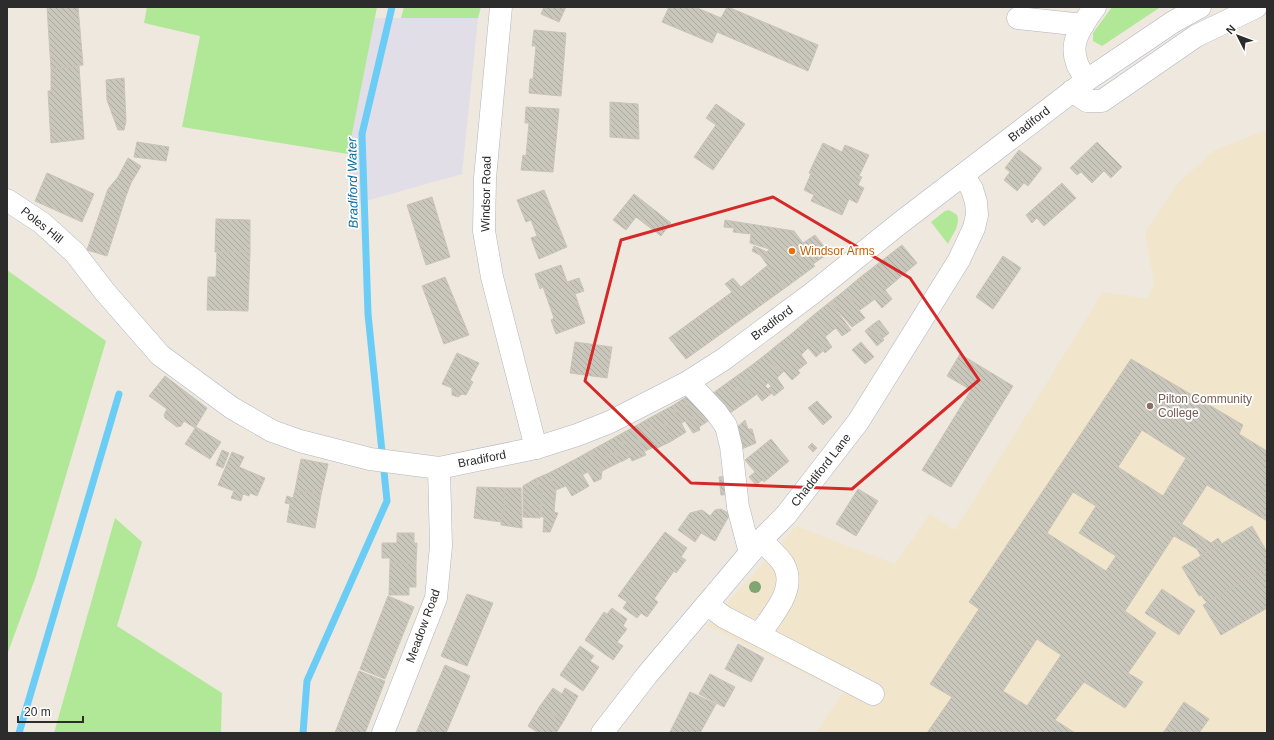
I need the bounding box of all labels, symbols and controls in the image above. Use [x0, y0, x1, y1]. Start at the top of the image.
north arrow [1218, 16, 1258, 56]
text: N [1223, 22, 1238, 36]
street label: Bradiford [1006, 103, 1052, 145]
water label: Bradiford Water [344, 137, 361, 229]
street label: Windsor Road [478, 156, 494, 232]
street label: Poles Hill [18, 204, 66, 246]
place label: Windsor Arms [800, 244, 875, 258]
marker: Windsor Arms [787, 246, 797, 256]
street label: Bradiford [748, 303, 796, 343]
place label: Pilton Community College [1158, 392, 1252, 420]
marker: Pilton Community College [1145, 401, 1155, 411]
street label: Chaddiford Lane [788, 430, 854, 509]
street label: Bradiford [457, 447, 507, 471]
street label: Meadow Road [403, 587, 443, 665]
scale bar [18, 698, 83, 724]
text: 20 m [24, 705, 51, 719]

